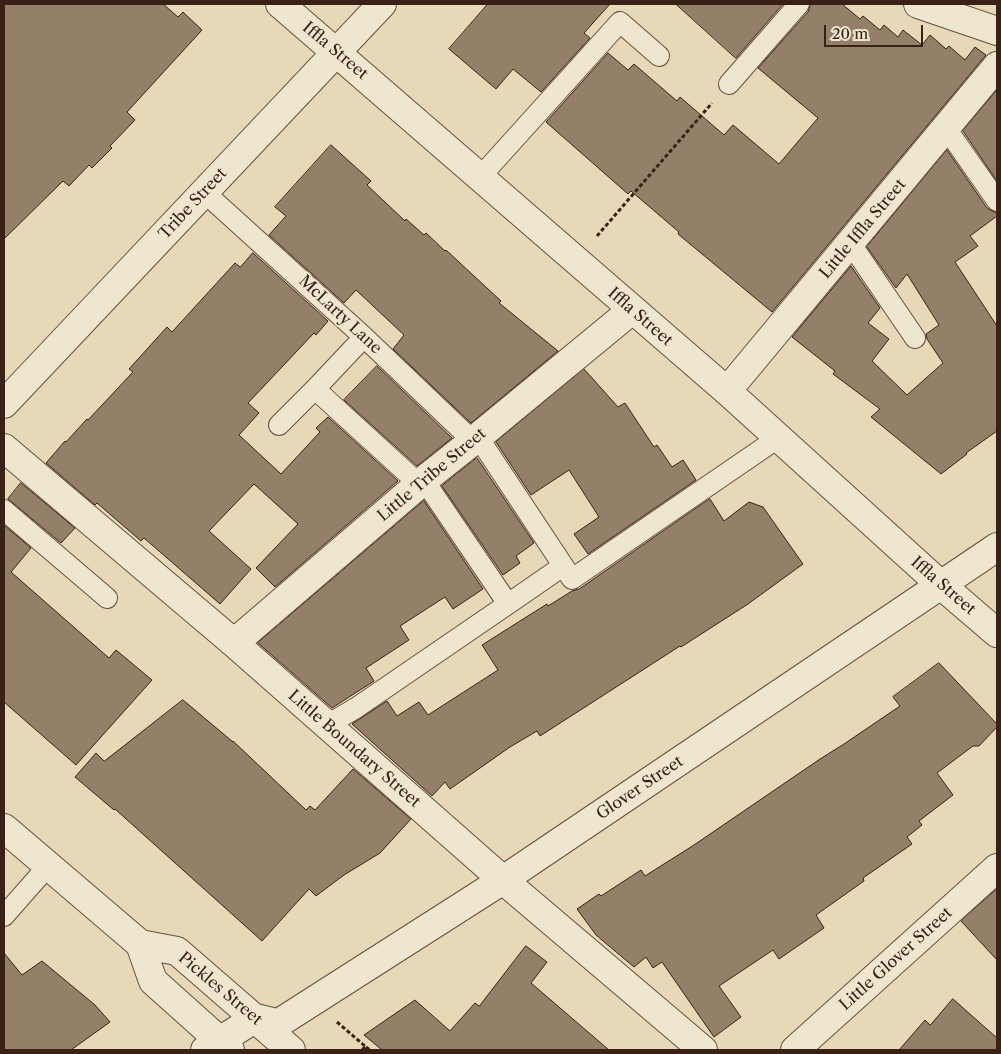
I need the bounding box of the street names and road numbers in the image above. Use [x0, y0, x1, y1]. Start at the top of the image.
street label: Iffla Street [298, 18, 372, 84]
street label: Tribe Street [155, 164, 231, 244]
street label: Little Iffla Street [816, 175, 910, 283]
street label: McLarty Lane [294, 272, 386, 358]
street label: Iffla Street [604, 284, 676, 350]
street label: Little Tribe Street [374, 424, 490, 526]
street label: Iffla Street [907, 553, 979, 619]
street label: Little Boundary Street [284, 686, 424, 812]
street label: Glover Street [593, 752, 687, 824]
street label: Little Glover Street [836, 903, 956, 1015]
street label: Pickles Street [174, 948, 266, 1030]

